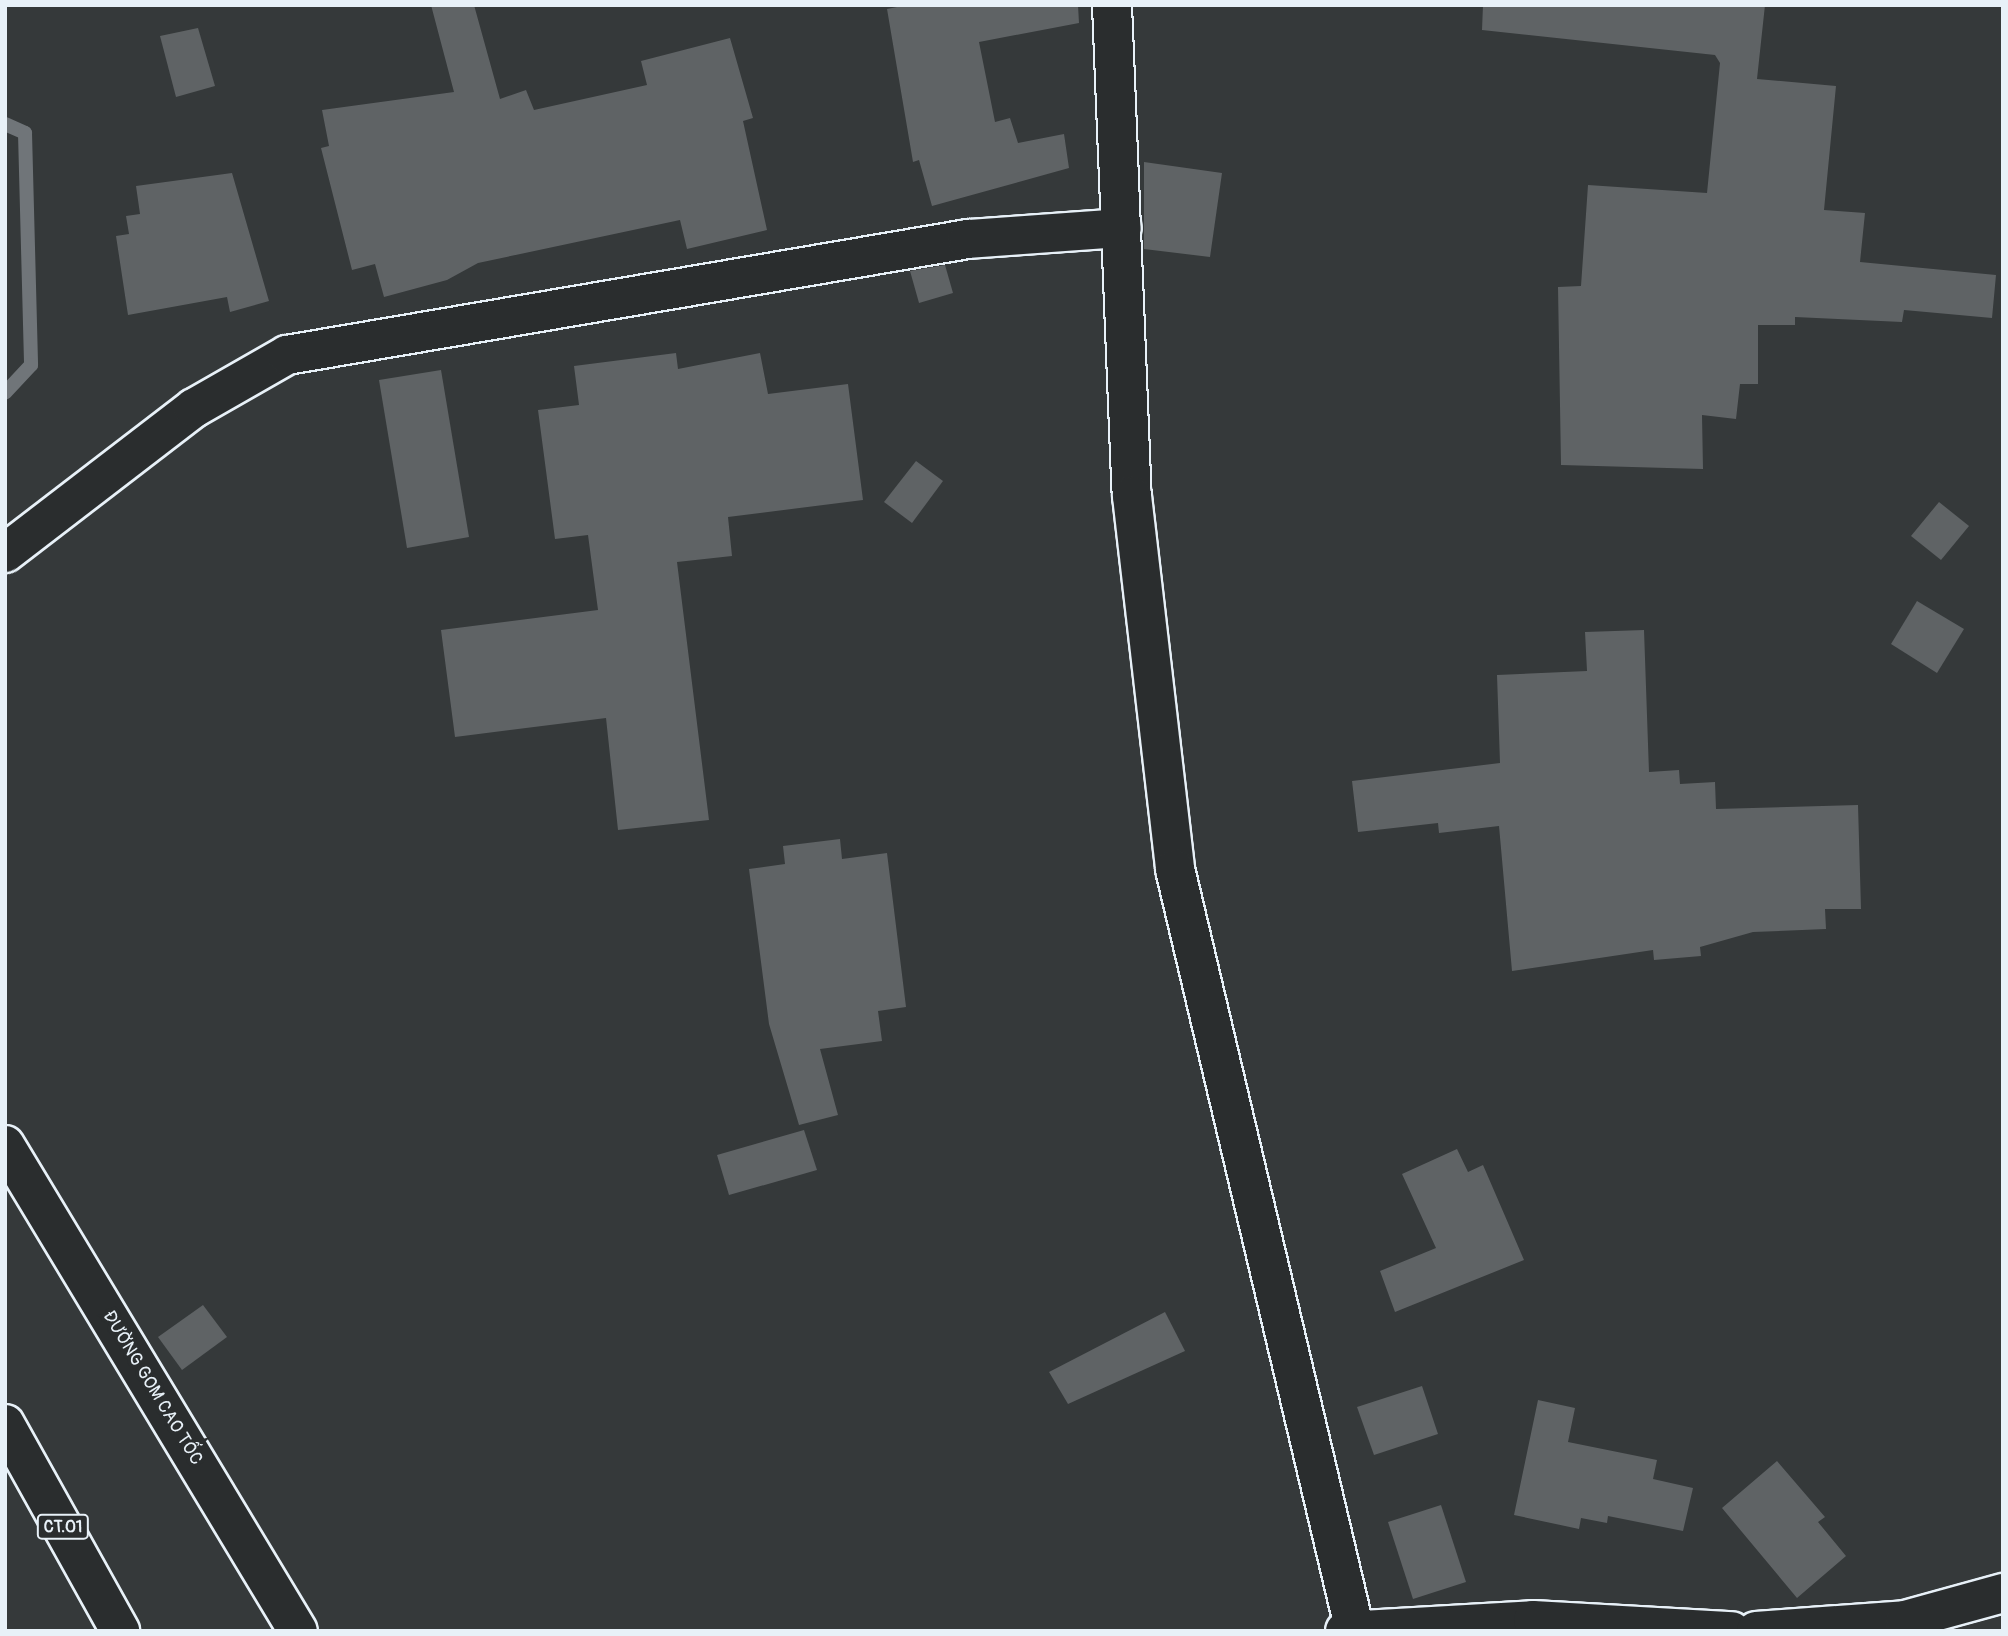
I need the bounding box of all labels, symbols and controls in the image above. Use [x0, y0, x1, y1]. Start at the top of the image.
street label: ĐƯỜNG GOM CAO TỐC [97, 1307, 207, 1469]
road number: CT.01 [37, 1514, 89, 1540]

